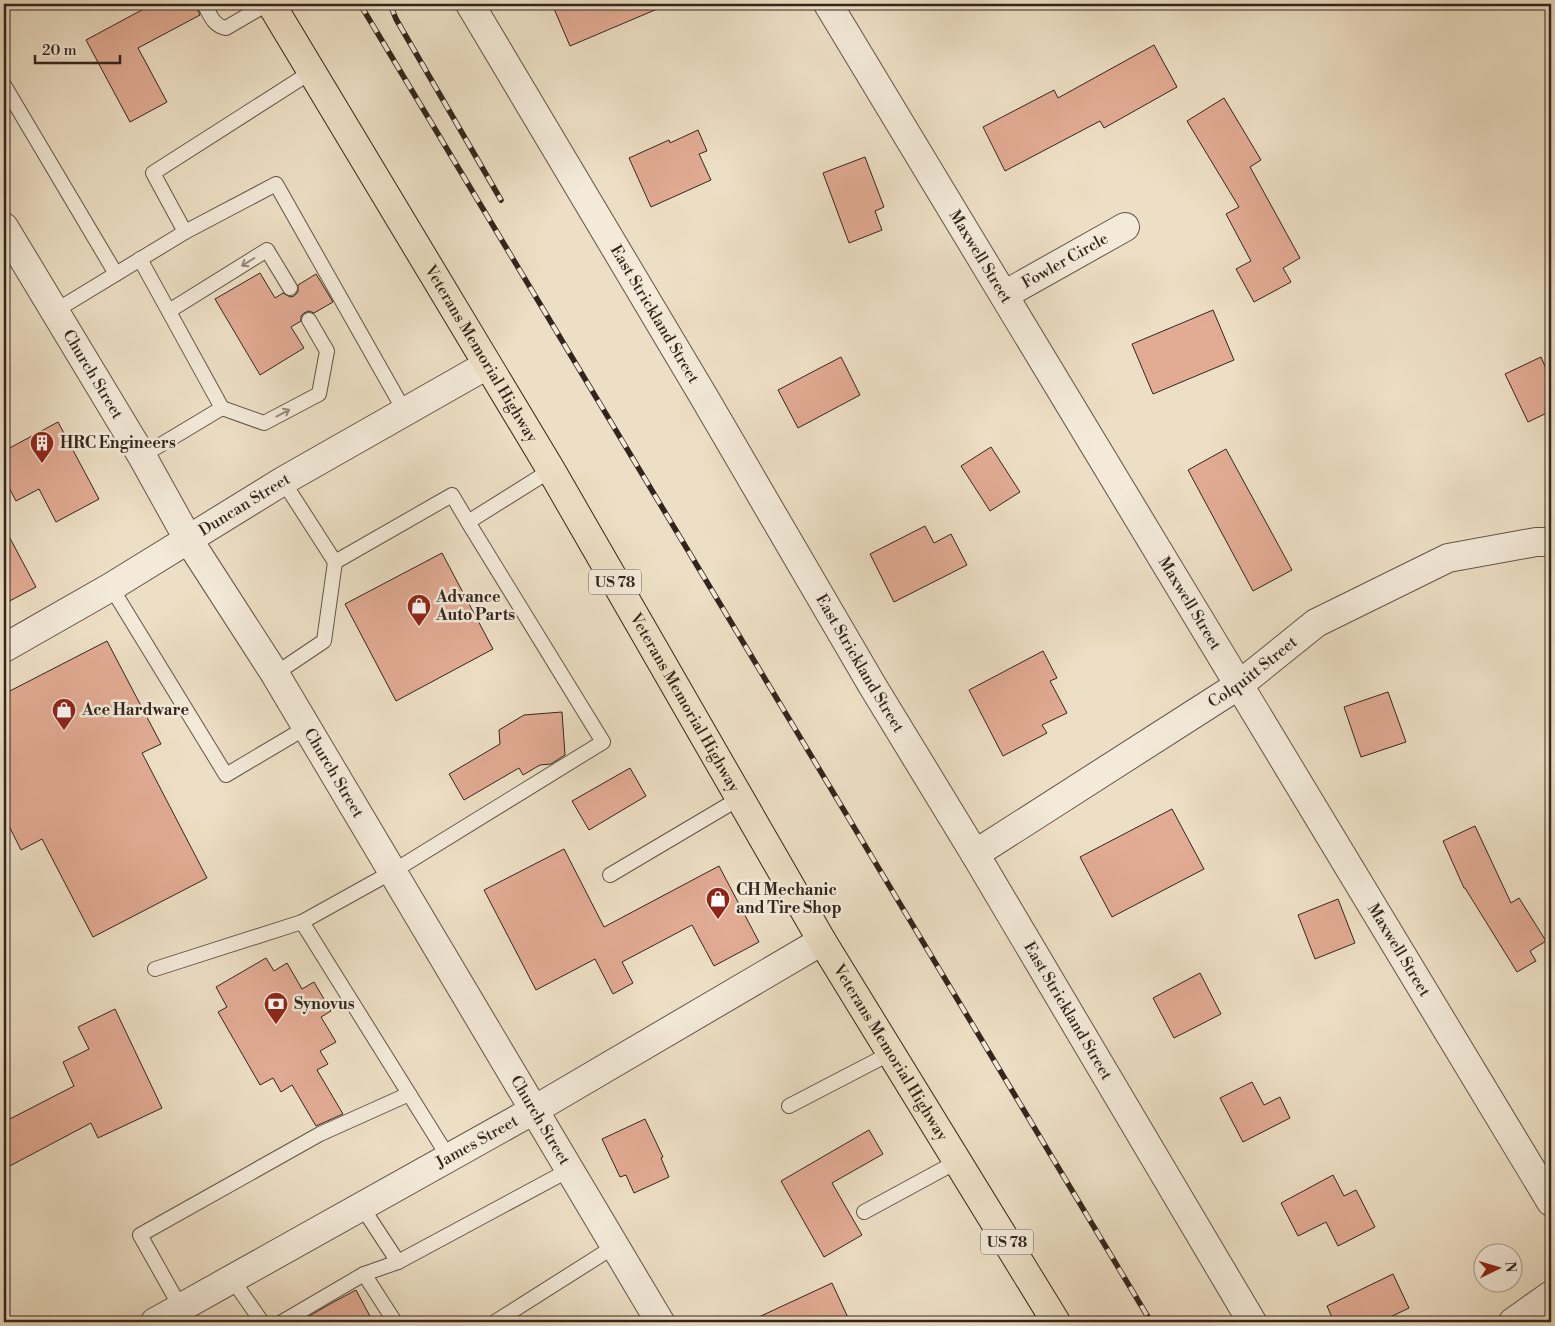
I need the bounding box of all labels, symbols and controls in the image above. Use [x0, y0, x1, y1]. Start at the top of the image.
scale bar [35, 32, 120, 64]
text: 20 m [42, 41, 77, 60]
street label: Maxwell Street [945, 206, 1016, 307]
street label: Fowler Circle [1018, 228, 1112, 293]
street label: East Strickland Street [606, 241, 704, 387]
one-way arrow [242, 257, 256, 267]
street label: Veterans Memorial Highway [420, 261, 542, 446]
street label: Church Street [58, 326, 128, 423]
one-way arrow [275, 408, 290, 417]
building icon: HRC Engineers [29, 430, 55, 464]
place label: HRC Engineers [60, 433, 176, 453]
street label: Duncan Street [195, 469, 294, 540]
street label: Maxwell Street [1154, 553, 1226, 654]
road number: US 78 [589, 570, 641, 594]
place label: Advance Auto Parts [435, 587, 515, 625]
street label: East Strickland Street [811, 591, 909, 737]
shop icon: Advance Auto Parts [406, 593, 432, 627]
street label: Veterans Memorial Highway [625, 609, 744, 796]
street label: Colquitt Street [1204, 632, 1302, 712]
shop icon: Ace Hardware [51, 697, 77, 731]
place label: Ace Hardware [81, 700, 189, 720]
street label: Church Street [299, 725, 368, 822]
place label: CH Mechanic and Tire Shop [736, 880, 842, 918]
shop icon: CH Mechanic and Tire Shop [705, 886, 731, 920]
street label: Maxwell Street [1363, 900, 1435, 1001]
street label: East Strickland Street [1019, 938, 1117, 1084]
street label: Veterans Memorial Highway [828, 960, 952, 1145]
bank icon: Synovus [263, 991, 289, 1025]
place label: Synovus [294, 994, 355, 1014]
street label: Church Street [506, 1072, 575, 1169]
street label: James Street [432, 1111, 522, 1173]
road number: US 78 [981, 1230, 1033, 1254]
north arrow [1472, 1244, 1522, 1294]
text: N [1501, 1261, 1519, 1273]

